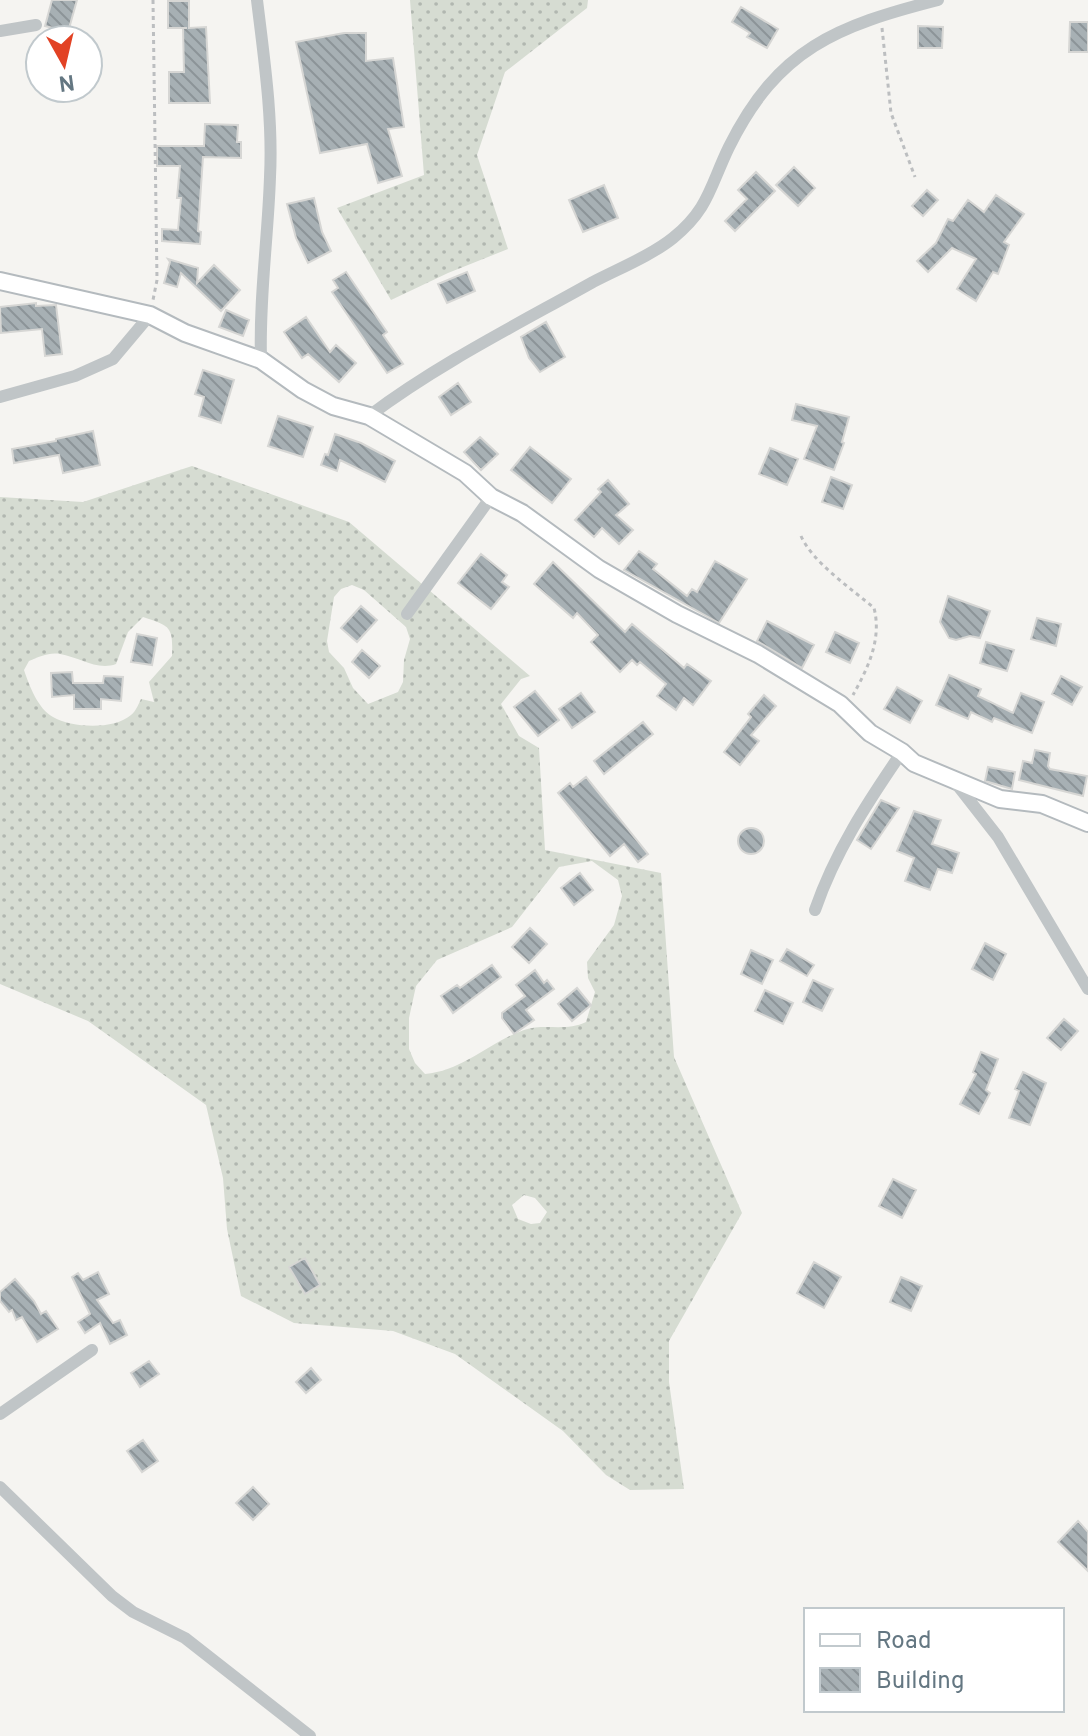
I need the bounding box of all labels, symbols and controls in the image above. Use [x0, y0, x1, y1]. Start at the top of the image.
north arrow [24, 24, 104, 104]
text: N [57, 67, 76, 96]
legend [804, 1608, 1064, 1712]
text: Road [876, 1627, 932, 1657]
text: Building [876, 1667, 965, 1697]

